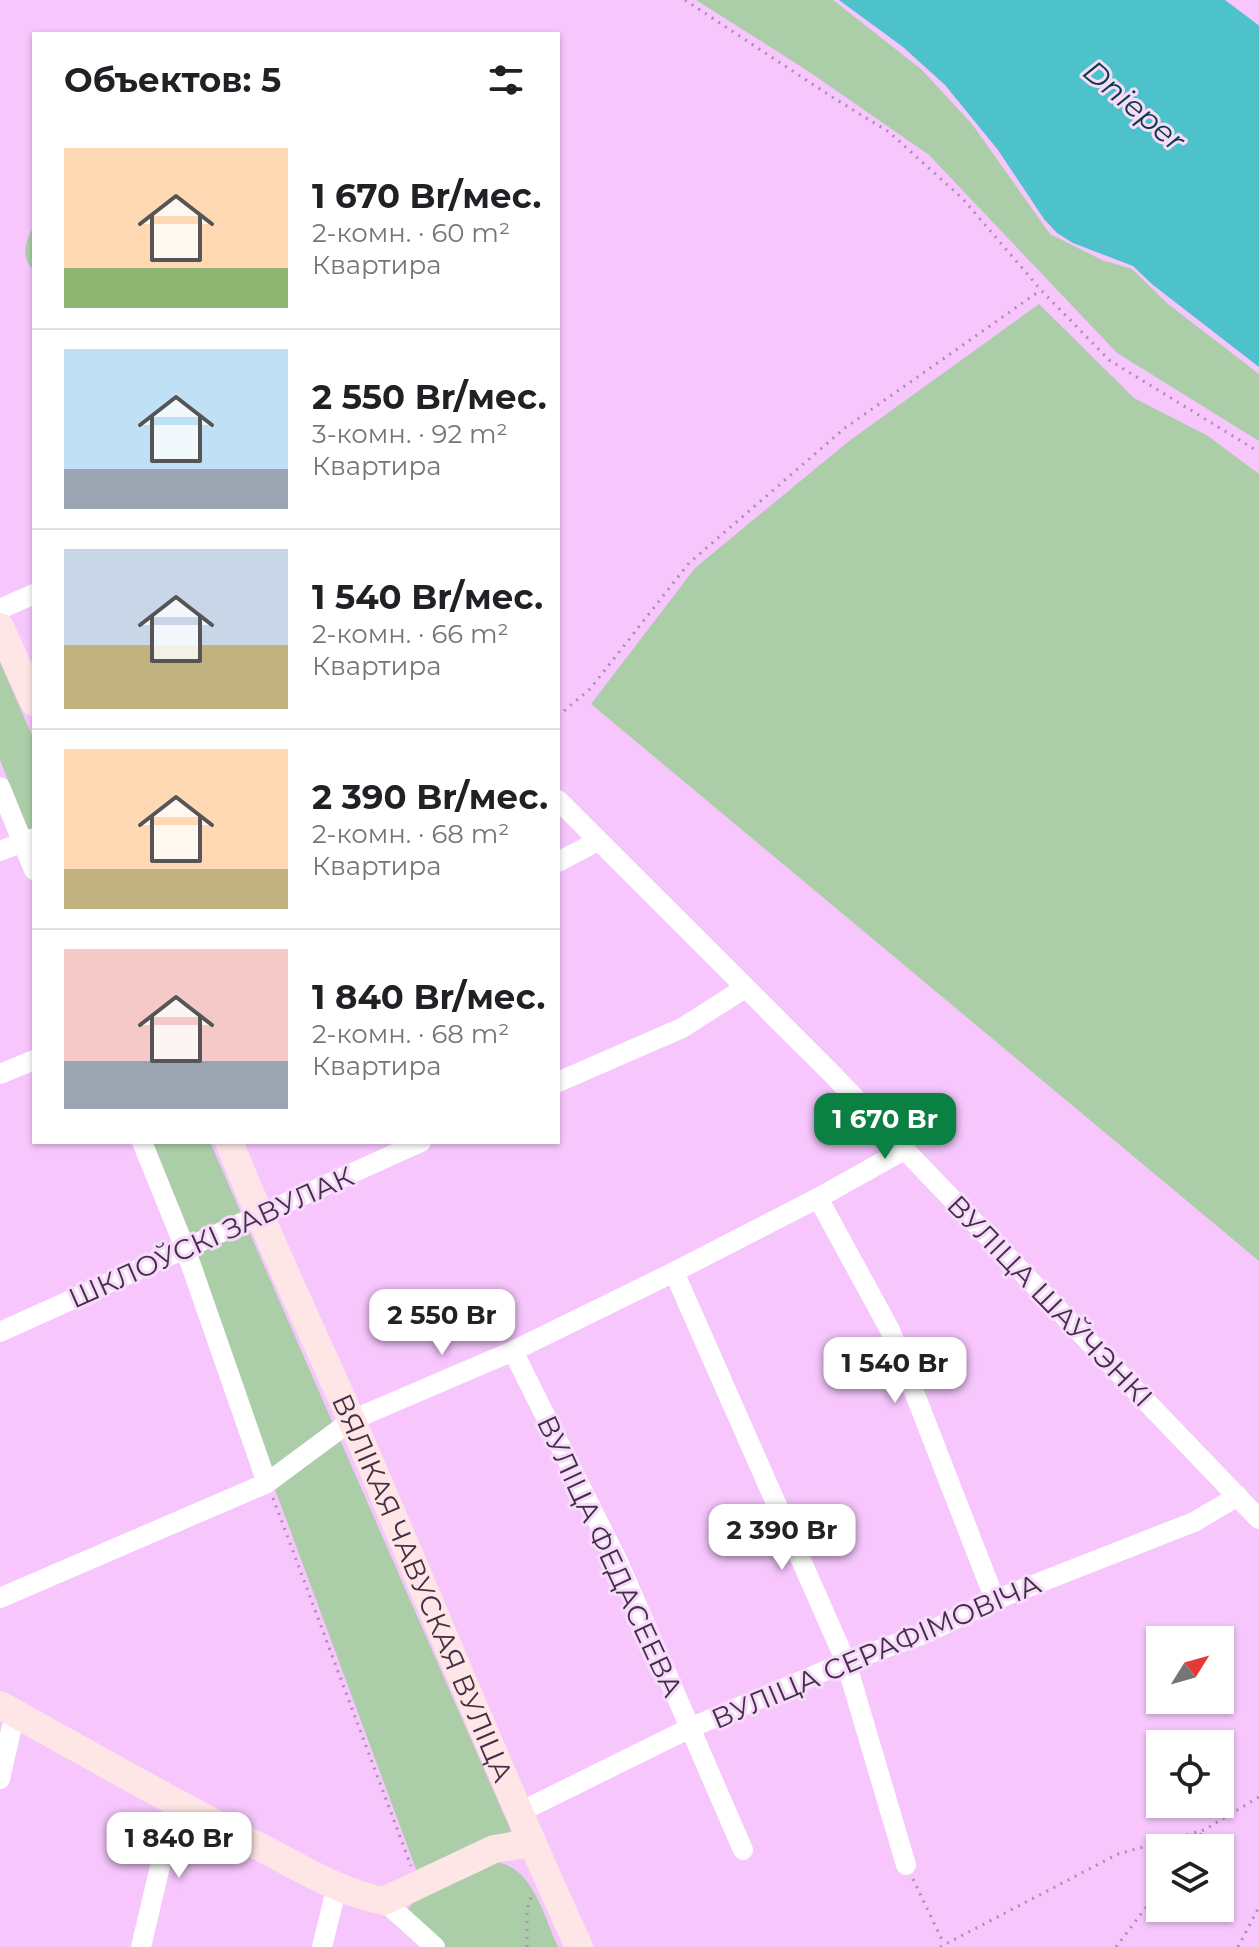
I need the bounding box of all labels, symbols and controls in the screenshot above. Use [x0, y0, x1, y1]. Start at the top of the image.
water label: Dnieper [1076, 52, 1194, 160]
icon: filters [484, 58, 528, 102]
text: Объектов: 5 [64, 59, 281, 101]
text: 1 670 Br/мес. [312, 175, 542, 217]
icon: home [128, 180, 224, 276]
text: 2-комн. · 60 m² [312, 217, 510, 249]
text: Квартира [312, 249, 441, 281]
text: 2 550 Br/мес. [312, 376, 547, 418]
icon: home [128, 381, 224, 477]
text: 3-комн. · 92 m² [312, 418, 508, 450]
text: Квартира [312, 450, 441, 482]
text: 1 540 Br/мес. [312, 576, 543, 618]
icon: home [128, 581, 224, 677]
text: 2-комн. · 66 m² [312, 618, 509, 650]
text: Квартира [312, 650, 441, 682]
text: 2 390 Br/мес. [312, 776, 548, 818]
icon: home [128, 781, 224, 877]
text: 2-комн. · 68 m² [312, 818, 509, 850]
text: Квартира [312, 850, 441, 882]
text: 1 840 Br/мес. [312, 976, 545, 1018]
icon: home [128, 981, 224, 1077]
text: 2-комн. · 68 m² [312, 1018, 509, 1050]
text: Квартира [312, 1050, 441, 1082]
pin: 1 670 Br [802, 1093, 968, 1161]
text: 1 670 Br [832, 1103, 938, 1135]
street label: ШКЛОЎСКІ ЗАВУЛАК [63, 1159, 359, 1315]
street label: ВУЛІЦА ШАЎЧЭНКІ [940, 1188, 1160, 1414]
pin: 2 550 Br [359, 1289, 525, 1357]
text: 2 550 Br [387, 1299, 497, 1331]
pin: 1 540 Br [812, 1337, 978, 1405]
text: 1 540 Br [841, 1347, 949, 1379]
street label: ВЯЛІКАЯ ЧАВУСКАЯ ВУЛІЦА [325, 1388, 521, 1787]
street label: ВУЛІЦА ФЕДАСЕЕВА [530, 1410, 690, 1702]
pin: 2 390 Br [699, 1504, 865, 1572]
text: 2 390 Br [727, 1514, 837, 1546]
street label: ВУЛІЦА СЕРАФІМОВІЧА [706, 1566, 1046, 1736]
north arrow [1146, 1626, 1234, 1714]
map controls [1146, 1626, 1234, 1922]
button: locate [1146, 1730, 1234, 1818]
pin: 1 840 Br [96, 1812, 262, 1880]
text: 1 840 Br [125, 1822, 233, 1854]
button: layers [1146, 1834, 1234, 1922]

